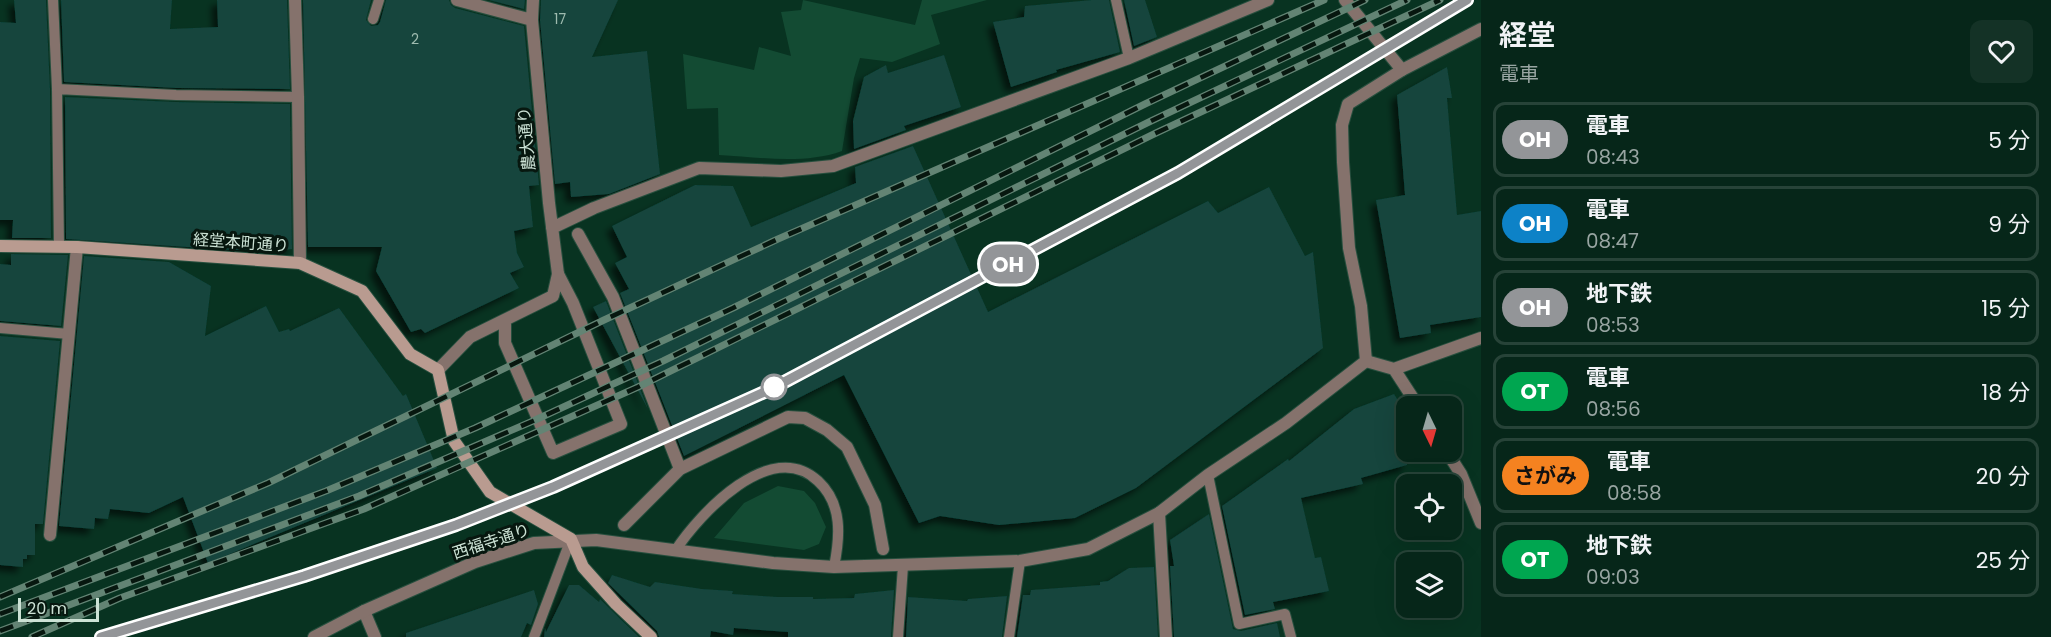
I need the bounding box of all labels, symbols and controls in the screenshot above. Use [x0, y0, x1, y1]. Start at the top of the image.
house number: 17 [554, 9, 566, 29]
text: 経堂 [1499, 16, 1555, 55]
button: heart [1970, 20, 2033, 83]
house number: 2 [411, 29, 419, 49]
text: 電車 [1499, 60, 1539, 88]
street label: 農大通り [512, 106, 541, 172]
text: 電車 [1586, 110, 1630, 141]
text: OH [1519, 125, 1551, 154]
text: 5 分 [1988, 125, 2030, 156]
text: 08:43 [1586, 143, 1640, 171]
text: 電車 [1586, 194, 1630, 225]
text: OH [1519, 209, 1551, 238]
text: 9 分 [1988, 209, 2030, 240]
text: 08:47 [1586, 227, 1639, 255]
street label: 経堂本町通り [192, 228, 290, 257]
line badge: OH [981, 244, 1035, 284]
text: OH [992, 250, 1024, 279]
text: 地下鉄 [1586, 278, 1652, 309]
text: OH [1519, 293, 1551, 322]
text: 15 分 [1981, 293, 2030, 324]
text: 08:53 [1586, 311, 1640, 339]
text: 電車 [1586, 362, 1630, 393]
unlabelled marker [761, 374, 787, 400]
text: OT [1521, 377, 1549, 406]
text: 18 分 [1981, 377, 2030, 408]
text: 08:56 [1586, 395, 1641, 423]
north arrow [1396, 396, 1462, 462]
map controls [1396, 396, 1462, 618]
text: 電車 [1607, 446, 1651, 477]
text: さがみ [1514, 461, 1577, 490]
text: 20 分 [1976, 461, 2030, 492]
button: locate [1396, 474, 1462, 540]
text: 08:58 [1607, 479, 1662, 507]
street label: 西福寺通り [450, 518, 533, 565]
text: 地下鉄 [1586, 530, 1652, 561]
text: OT [1521, 545, 1549, 574]
text: 25 分 [1976, 545, 2030, 576]
button: layers [1396, 552, 1462, 618]
text: 09:03 [1586, 563, 1640, 591]
scale bar [18, 595, 99, 622]
text: 20 m [27, 597, 67, 620]

